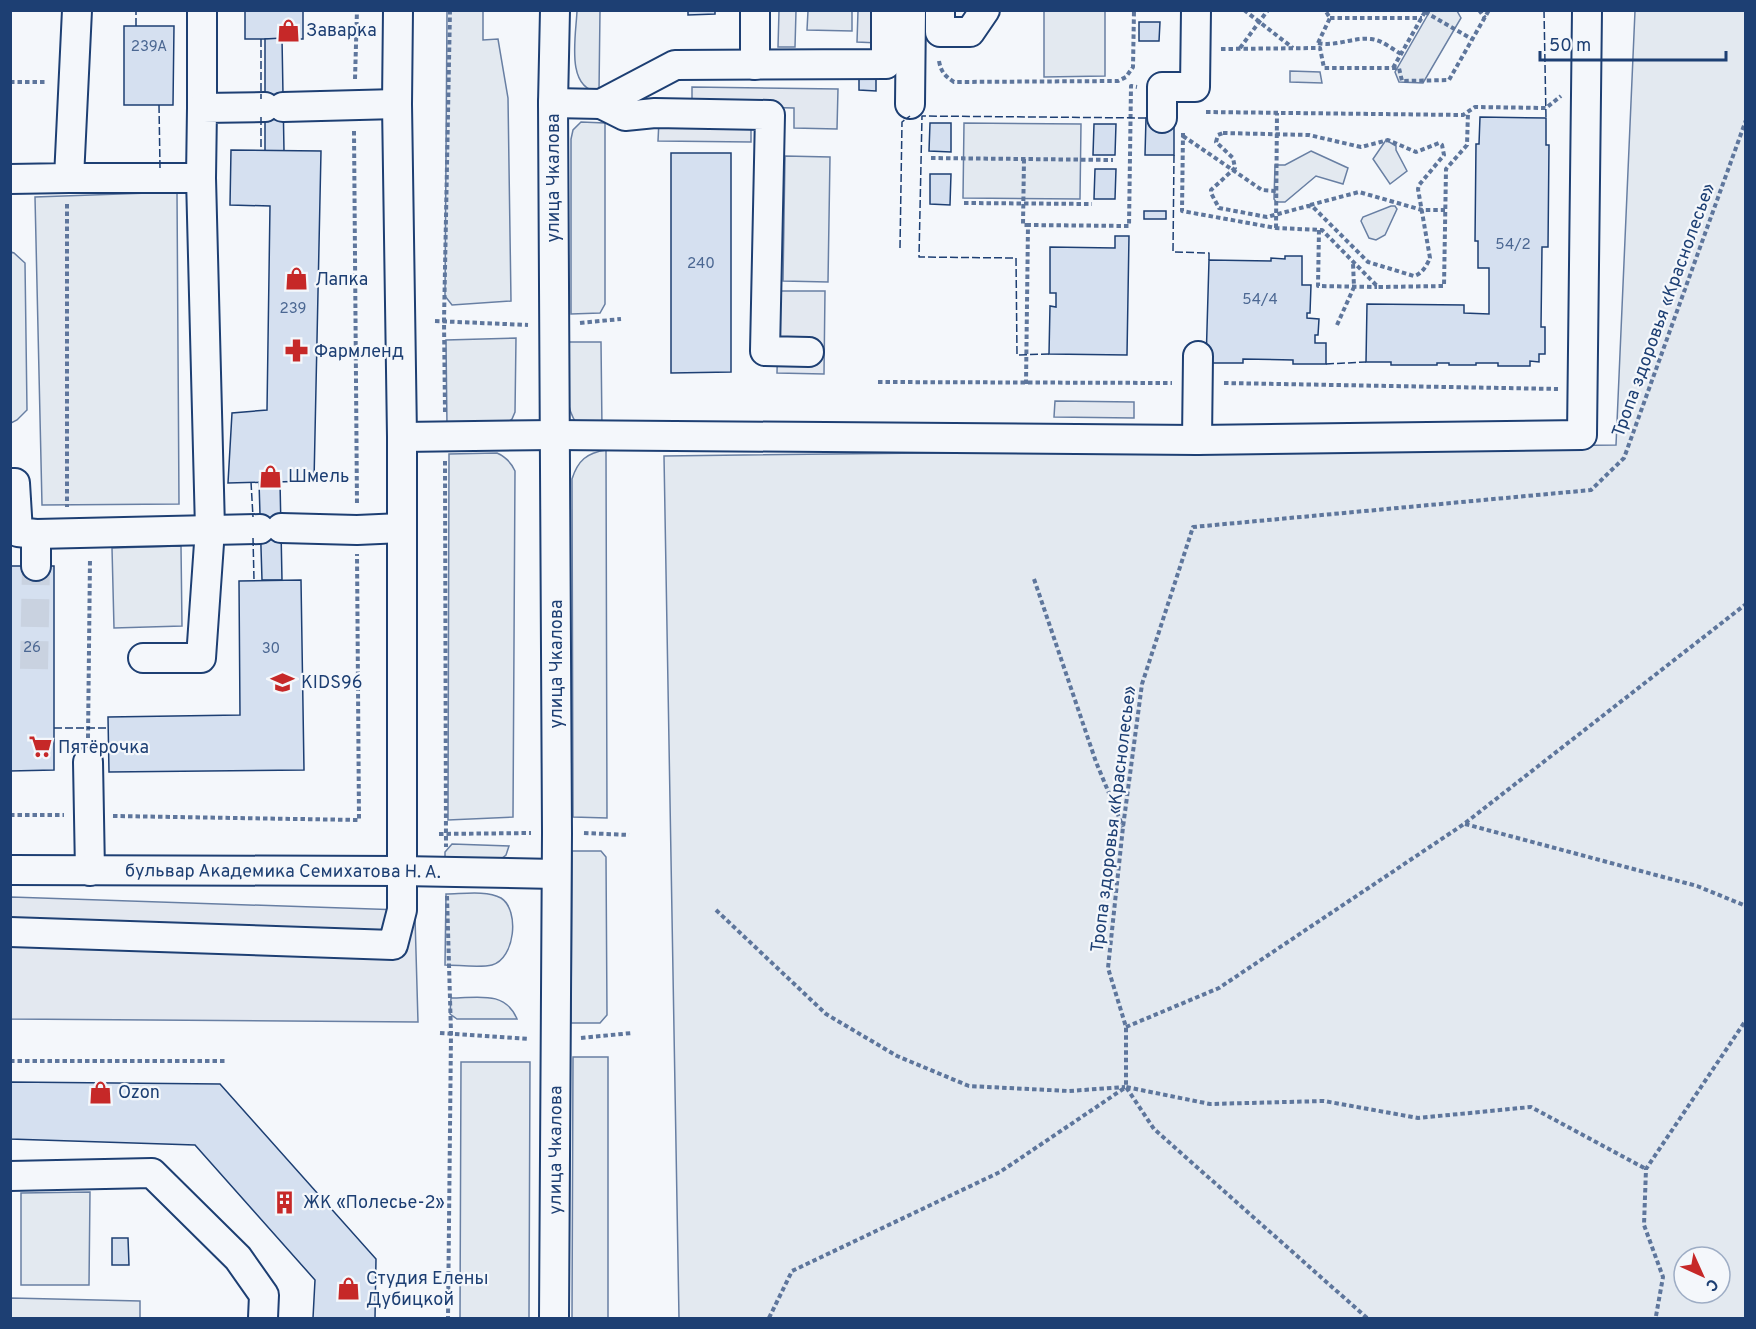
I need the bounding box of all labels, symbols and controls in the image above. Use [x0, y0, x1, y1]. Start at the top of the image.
shop icon: Заварка [275, 17, 301, 43]
place label: Заварка [306, 20, 377, 43]
scale bar [1540, 24, 1726, 62]
text: 50 m [1549, 35, 1591, 58]
house number: 239А [131, 38, 167, 57]
street label: улица Чкалова [543, 113, 566, 243]
street label: Тропа здоровья «Краснолесье» [1608, 180, 1721, 441]
house number: 54/2 [1495, 236, 1531, 255]
house number: 240 [687, 255, 715, 274]
shop icon: Лапка [284, 266, 310, 292]
place label: Лапка [315, 269, 368, 292]
house number: 54/4 [1242, 291, 1278, 310]
house number: 239 [280, 300, 306, 319]
pharmacy icon: Фармленд [283, 338, 309, 364]
place label: Фармленд [314, 341, 404, 364]
shop icon: Шмель [257, 463, 283, 489]
place label: Шмель [288, 466, 349, 489]
street label: улица Чкалова [546, 599, 569, 729]
house number: 26 [23, 639, 41, 658]
house number: 30 [262, 640, 280, 659]
school or university icon: KIDS96 [270, 669, 296, 695]
place label: KIDS96 [301, 672, 362, 695]
street label: Тропа здоровья «Краснолесье» [1087, 684, 1142, 954]
supermarket icon: Пятёрочка [27, 734, 53, 760]
place label: Пятёрочка [58, 737, 149, 760]
street label: бульвар Академика Семихатова Н. А. [125, 860, 441, 885]
shop icon: Ozon [87, 1079, 113, 1105]
place label: Ozon [118, 1082, 160, 1105]
street label: улица Чкалова [545, 1085, 568, 1215]
building icon: ЖК «Полесье-2» [272, 1189, 298, 1215]
place label: ЖК «Полесье-2» [303, 1192, 445, 1215]
north arrow [1672, 1245, 1732, 1305]
place label: Студия Елены Дубицкой [366, 1268, 488, 1312]
text: С [1701, 1274, 1722, 1295]
shop icon: Студия Елены Дубицкой [335, 1275, 361, 1301]

